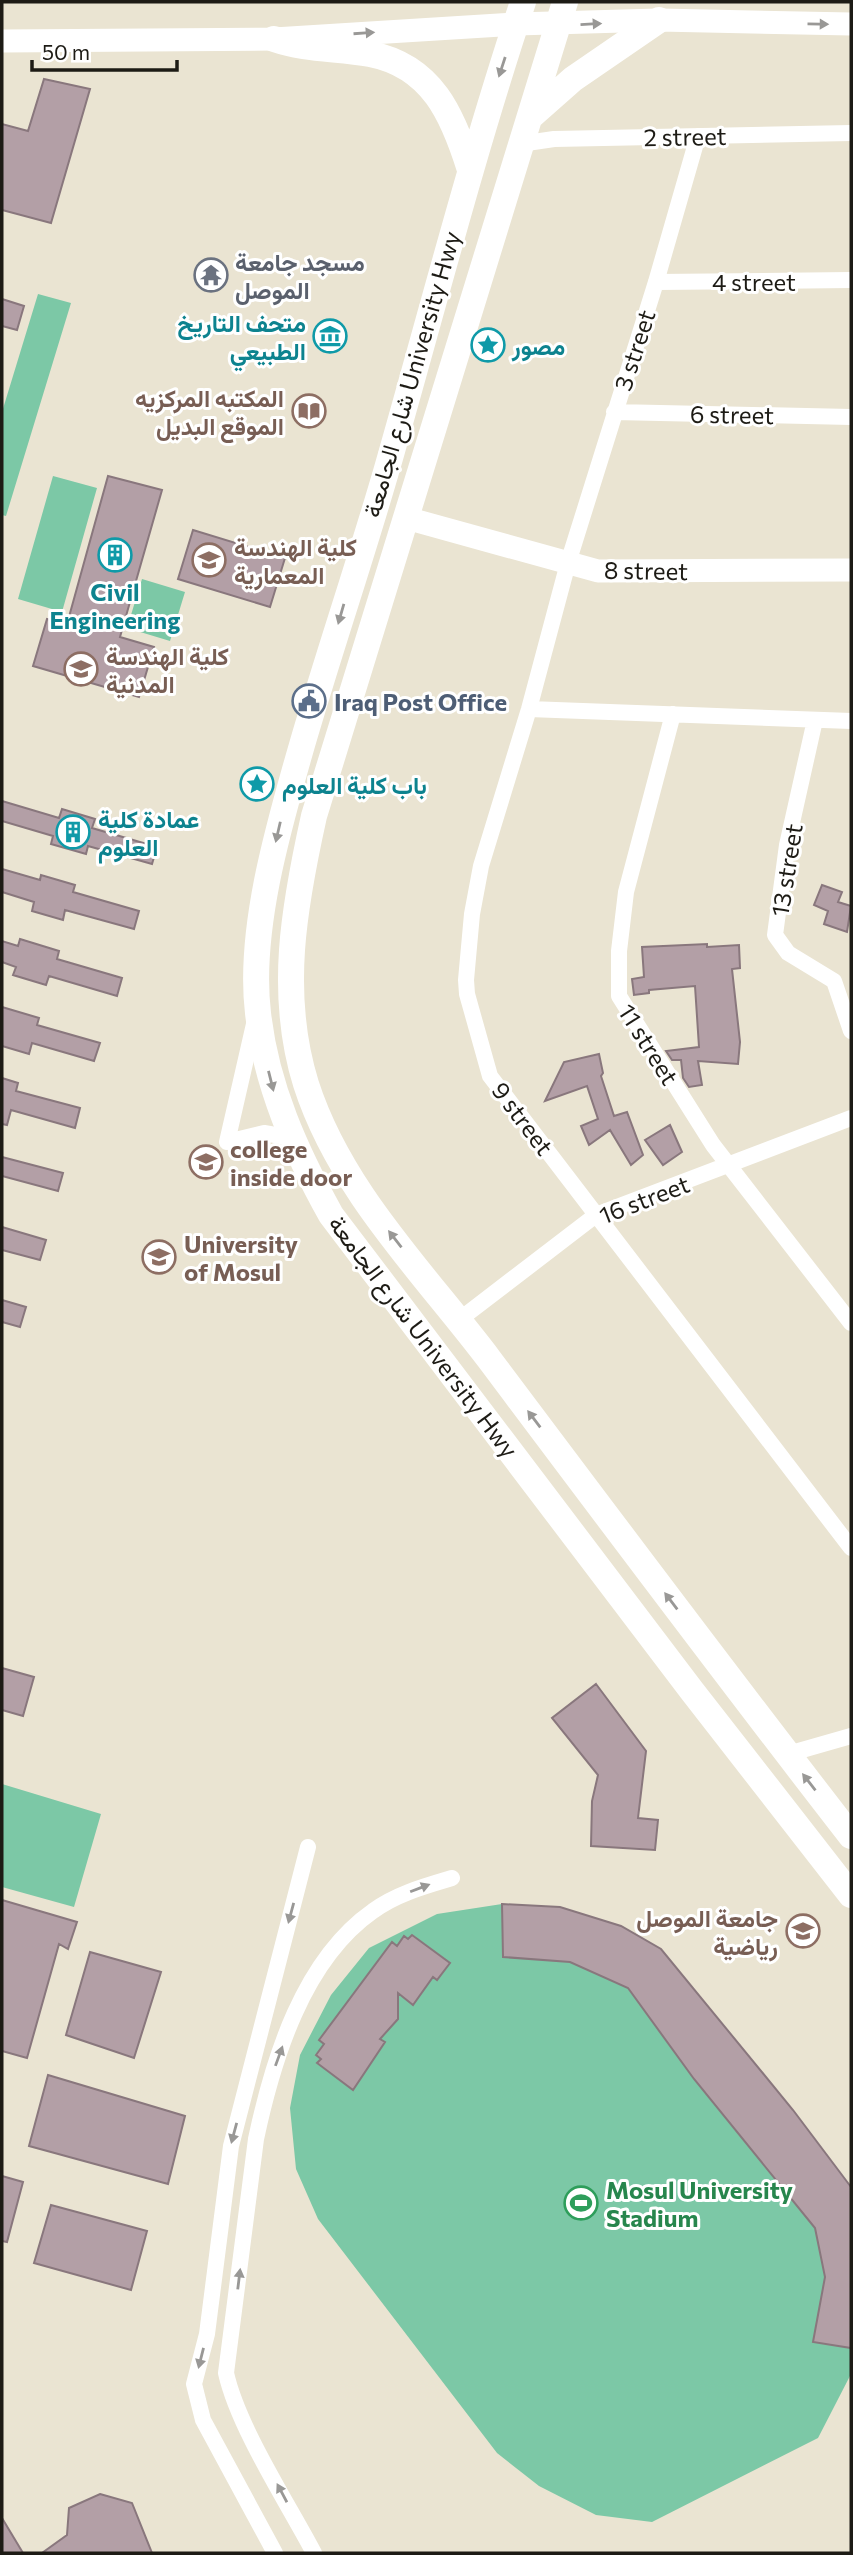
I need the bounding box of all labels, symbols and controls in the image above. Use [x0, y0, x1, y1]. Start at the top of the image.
one-way arrow [580, 18, 602, 29]
one-way arrow [808, 18, 830, 30]
one-way arrow [353, 27, 375, 38]
scale bar [32, 28, 177, 72]
text: 50 m [42, 39, 90, 64]
one-way arrow [496, 56, 507, 77]
street label: 2 street [643, 121, 727, 151]
street label: شارع الجامعة University Hwy [356, 228, 469, 521]
place label: مسجد جامعة الموصل [235, 247, 365, 306]
temple icon: مسجد جامعة الموصل [192, 256, 230, 294]
street label: 4 street [712, 267, 796, 296]
street label: 3 street [607, 306, 661, 394]
place label: متحف التاريخ الطبيعي [177, 308, 306, 372]
museum icon: متحف التاريخ الطبيعي [311, 317, 349, 355]
place icon: مصور [469, 326, 507, 364]
place label: مصور [511, 331, 565, 362]
place label: المكتبه المركزيه الموقع البديل [135, 383, 284, 444]
library icon: المكتبه المركزيه الموقع البديل [290, 392, 328, 430]
street label: 6 street [690, 399, 774, 429]
place label: كلية الهندسة المعمارية [234, 532, 357, 591]
building icon: Civil Engineering [96, 536, 134, 574]
school or university icon: كلية الهندسة المعمارية [190, 541, 228, 579]
street label: 8 street [604, 555, 688, 585]
place label: Civil Engineering [50, 577, 180, 634]
one-way arrow [335, 603, 345, 624]
place label: كلية الهندسة المدنية [106, 641, 229, 699]
school or university icon: كلية الهندسة المدنية [62, 650, 100, 688]
public building icon: Iraq Post Office [290, 682, 328, 720]
place label: Iraq Post Office [334, 687, 507, 716]
place icon: باب كلية العلوم [238, 765, 276, 803]
place label: باب كلية العلوم [282, 770, 427, 802]
place label: عمادة كلية العلوم [98, 804, 199, 864]
building icon: عمادة كلية العلوم [54, 813, 92, 851]
one-way arrow [272, 821, 283, 843]
street label: 13 street [764, 821, 808, 918]
street label: 11 street [613, 998, 685, 1090]
one-way arrow [266, 1070, 277, 1092]
street label: 9 street [486, 1076, 560, 1160]
place label: college inside door [230, 1134, 352, 1191]
school or university icon: college inside door [187, 1143, 225, 1181]
street label: 16 street [595, 1169, 693, 1229]
street label: شارع الجامعة University Hwy [321, 1209, 525, 1465]
place label: University of Mosul [184, 1229, 298, 1286]
one-way arrow [388, 1231, 403, 1249]
school or university icon: University of Mosul [140, 1238, 178, 1276]
one-way arrow [527, 1410, 541, 1429]
one-way arrow [664, 1592, 678, 1610]
one-way arrow [802, 1773, 817, 1791]
one-way arrow [409, 1883, 430, 1894]
one-way arrow [285, 1902, 296, 1924]
place label: جامعة الموصل رياضية [636, 1903, 778, 1962]
school or university icon: جامعة الموصل رياضية [784, 1912, 822, 1950]
one-way arrow [274, 2045, 285, 2066]
one-way arrow [228, 2122, 239, 2144]
place label: Mosul University Stadium [606, 2175, 793, 2232]
sports icon: Mosul University Stadium [562, 2184, 600, 2222]
one-way arrow [233, 2268, 244, 2290]
one-way arrow [195, 2347, 206, 2369]
one-way arrow [276, 2483, 288, 2503]

